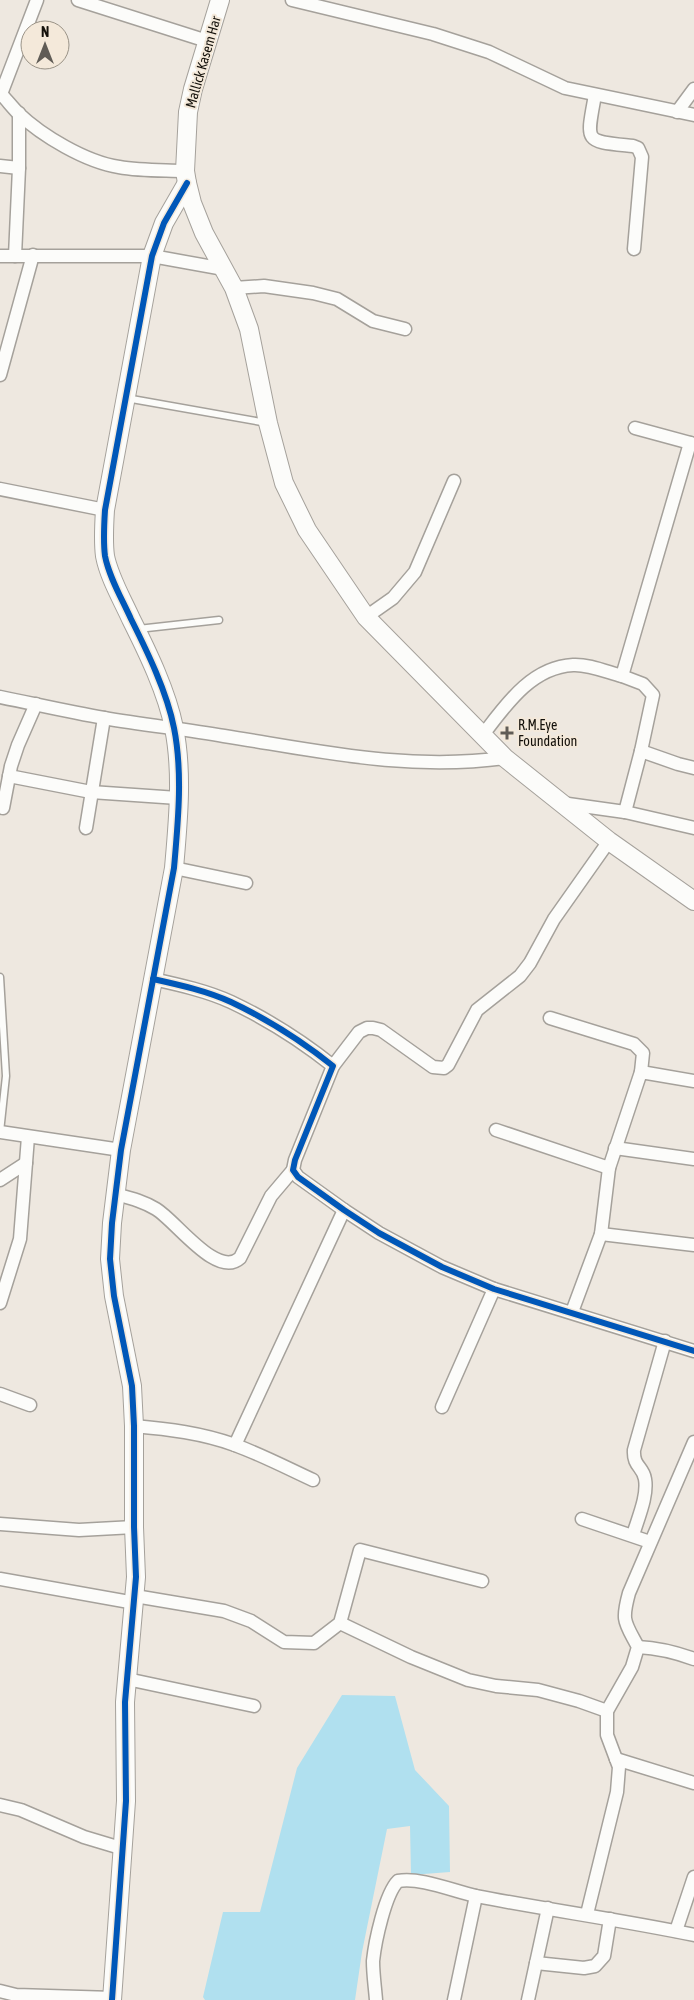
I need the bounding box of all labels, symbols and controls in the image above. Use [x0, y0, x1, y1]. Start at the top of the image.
street label: Mallick Kasem Har [182, 13, 224, 110]
north arrow [20, 20, 70, 70]
text: N [41, 24, 49, 40]
place label: R.M.Eye Foundation [518, 717, 577, 749]
marker: R.M.Eye Foundation [500, 726, 514, 740]

